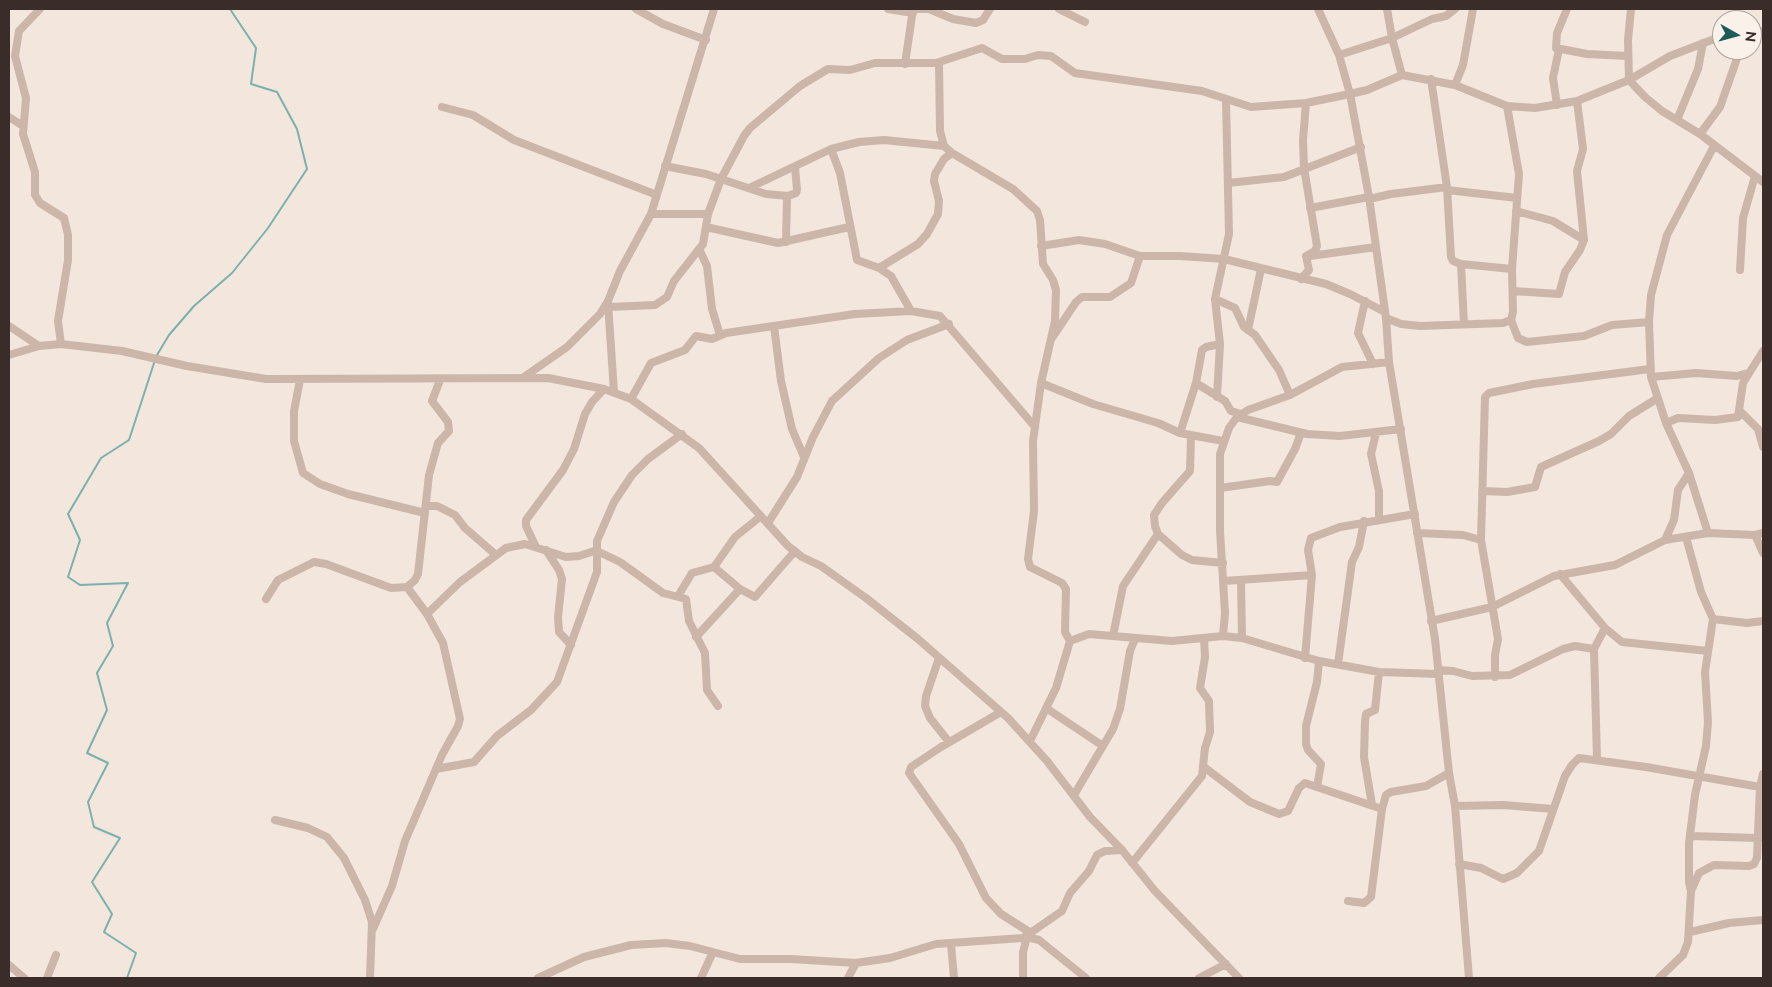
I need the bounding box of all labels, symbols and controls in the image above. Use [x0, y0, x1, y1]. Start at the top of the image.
north arrow [1712, 10, 1762, 60]
text: N [1742, 30, 1759, 43]

